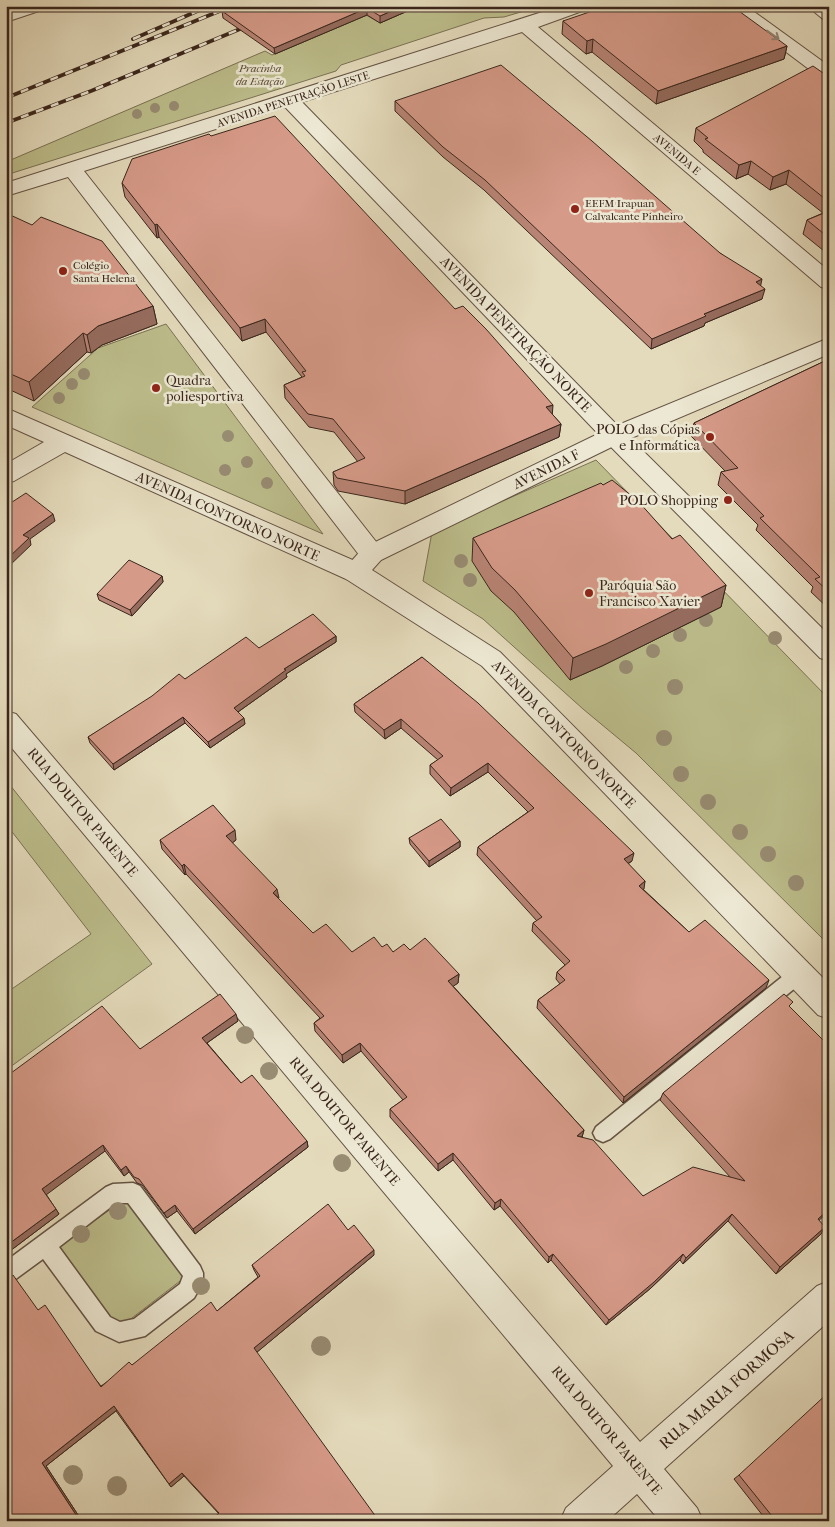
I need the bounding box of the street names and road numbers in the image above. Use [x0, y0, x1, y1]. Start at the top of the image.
street label: AVENIDA PENETRAÇÃO LESTE [214, 69, 371, 131]
street label: AVENIDA E [650, 130, 703, 178]
street label: AVENIDA PENETRAÇÃO NORTE [436, 252, 595, 416]
street label: AVENIDA F [509, 446, 583, 493]
street label: AVENIDA CONTORNO NORTE [132, 468, 323, 565]
street label: AVENIDA CONTORNO NORTE [488, 656, 639, 812]
street label: RUA DOUTOR PARENTE [24, 744, 142, 881]
street label: RUA DOUTOR PARENTE [286, 1053, 404, 1190]
street label: RUA MARIA FORMOSA [655, 1325, 798, 1453]
street label: RUA DOUTOR PARENTE [548, 1362, 666, 1499]

